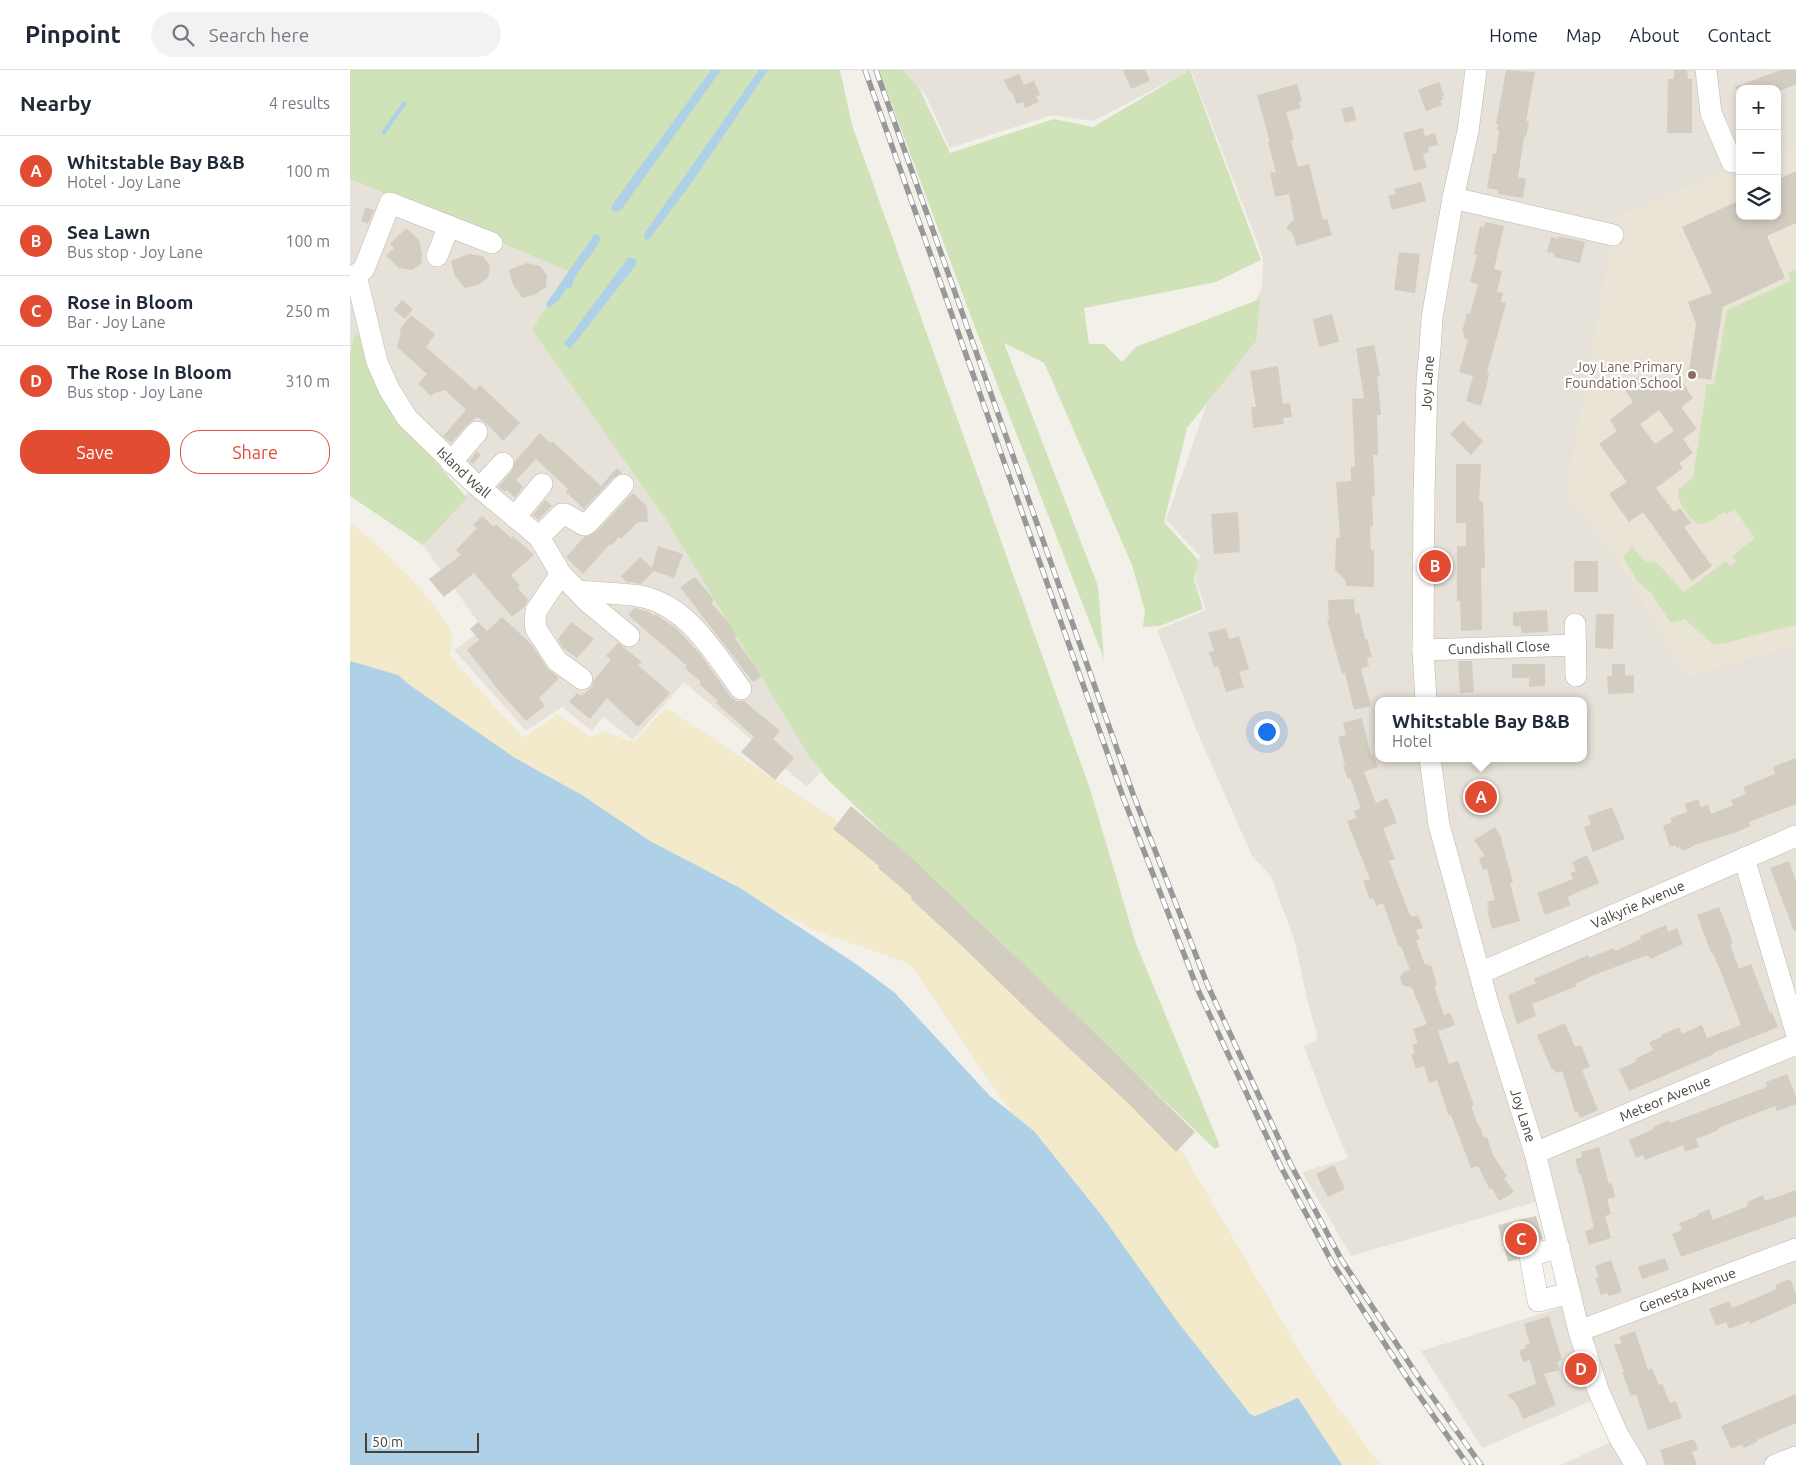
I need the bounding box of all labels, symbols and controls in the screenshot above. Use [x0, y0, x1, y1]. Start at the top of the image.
search box [151, 12, 501, 57]
text: Pinpoint [25, 21, 121, 48]
icon: search [169, 21, 197, 49]
text: Search here [209, 24, 309, 46]
text: Home [1489, 25, 1538, 45]
text: Map [1566, 25, 1601, 45]
text: About [1629, 25, 1679, 45]
text: Contact [1707, 25, 1771, 45]
map controls [1736, 85, 1781, 220]
button: + [1736, 85, 1781, 130]
text: Nearby [20, 91, 91, 115]
text: 4 results [269, 94, 330, 112]
button: − [1736, 130, 1781, 175]
text: Whitstable Bay B&B [67, 151, 245, 173]
text: A [30, 162, 42, 180]
text: 100 m [285, 162, 330, 180]
text: Hotel · Joy Lane [67, 173, 181, 191]
button: layers [1736, 175, 1781, 220]
text: Sea Lawn [67, 221, 150, 243]
text: B [31, 232, 41, 250]
text: 100 m [285, 232, 330, 250]
text: Bus stop · Joy Lane [67, 243, 203, 261]
text: Rose in Bloom [67, 291, 193, 313]
text: C [31, 302, 41, 320]
text: 250 m [285, 302, 330, 320]
text: Bar · Joy Lane [67, 313, 166, 331]
street label: Joy Lane [1418, 355, 1437, 411]
place label: Joy Lane Primary Foundation School [1565, 359, 1682, 391]
text: The Rose In Bloom [67, 361, 232, 383]
marker: Joy Lane Primary Foundation School [1686, 369, 1698, 381]
text: D [30, 372, 42, 390]
text: 310 m [285, 372, 330, 390]
text: Bus stop · Joy Lane [67, 383, 203, 401]
button: Save [20, 430, 170, 474]
button: Share [180, 430, 330, 474]
street label: Island Wall [434, 444, 494, 501]
pin: B [1419, 547, 1451, 585]
street label: Cundishall Close [1448, 638, 1550, 657]
popup [1375, 697, 1587, 762]
text: Whitstable Bay B&B [1392, 710, 1570, 732]
your location [1254, 719, 1280, 745]
text: Hotel [1392, 732, 1432, 750]
pin: A [1465, 778, 1497, 816]
street label: Valkyrie Avenue [1589, 877, 1687, 932]
street label: Meteor Avenue [1617, 1073, 1713, 1125]
street label: Joy Lane [1507, 1087, 1539, 1144]
pin: C [1505, 1220, 1537, 1258]
street label: Genesta Avenue [1637, 1264, 1738, 1315]
pin: D [1565, 1350, 1597, 1388]
scale bar [365, 1430, 479, 1453]
text: 50 m [372, 1434, 403, 1450]

